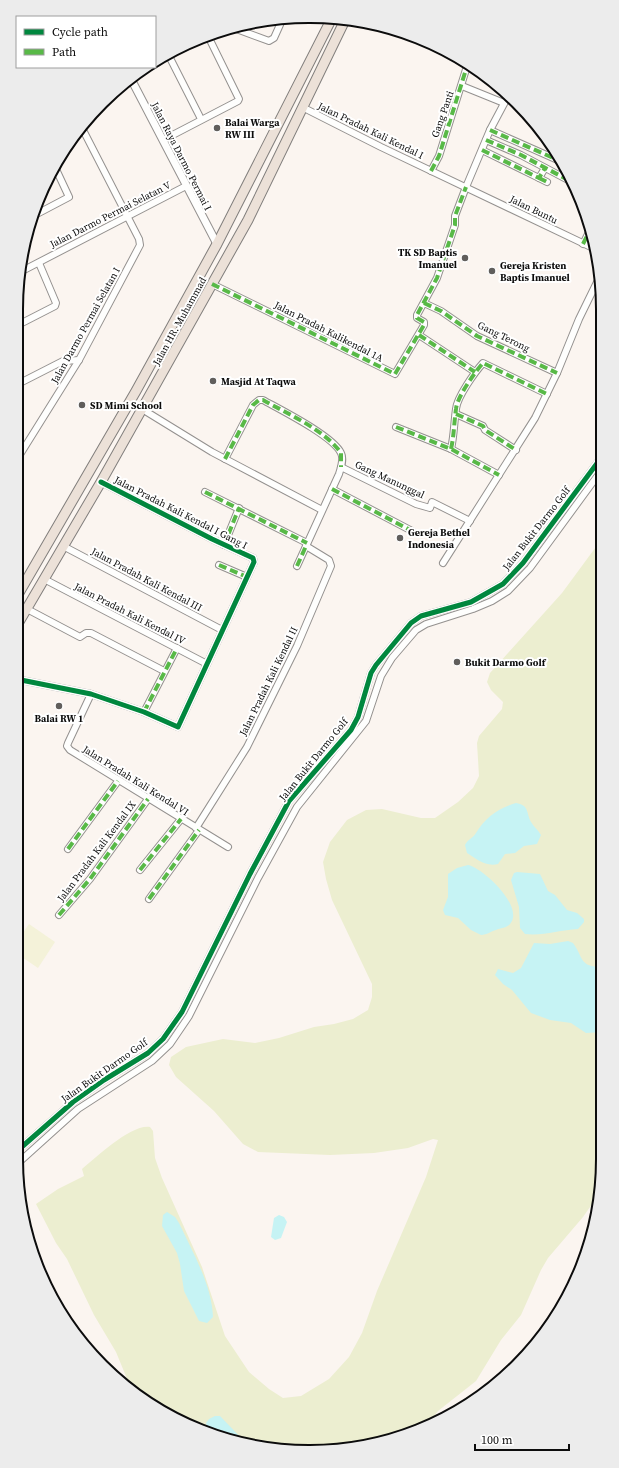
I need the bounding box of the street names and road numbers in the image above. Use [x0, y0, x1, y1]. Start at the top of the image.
street label: Gang Panti [428, 89, 457, 139]
street label: Jalan Raya Darmo Permai I [148, 99, 215, 213]
street label: Jalan Pradah Kali Kendal I [315, 99, 426, 162]
street label: Jalan Darmo Permai Selatan V [47, 178, 173, 251]
street label: Jalan Buntu [507, 192, 560, 227]
street label: Jalan Darmo Permai Selatan I [48, 265, 123, 387]
street label: Jalan HR. Muhammad [149, 274, 209, 369]
street label: Jalan Pradah Kalikendal 1A [271, 298, 386, 365]
street label: Gang Terong [476, 318, 532, 355]
street label: Gang Manunggal [353, 458, 427, 501]
street label: Jalan Pradah Kali Kendal I Gang I [111, 473, 250, 552]
street label: Jalan Bukit Darmo Golf [499, 483, 574, 574]
street label: Jalan Pradah Kali Kendal III [88, 544, 205, 614]
street label: Jalan Pradah Kali Kendal IV [71, 579, 188, 647]
street label: Jalan Pradah Kali Kendal II [236, 624, 301, 739]
street label: Jalan Bukit Darmo Golf [275, 714, 352, 804]
street label: Jalan Pradah Kali Kendal VI [79, 742, 191, 819]
street label: Jalan Pradah Kali Kendal IX [54, 798, 139, 905]
street label: Jalan Bukit Darmo Golf [58, 1035, 151, 1106]

